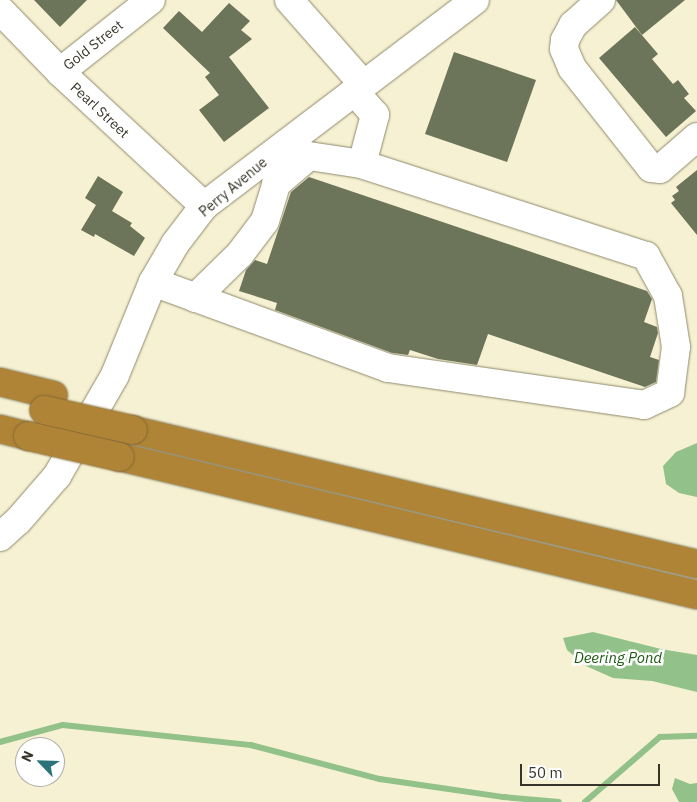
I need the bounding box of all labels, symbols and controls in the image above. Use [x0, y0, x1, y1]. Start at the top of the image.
street label: Gold Street [60, 16, 126, 74]
street label: Pearl Street [67, 79, 133, 141]
street label: Perry Avenue [196, 154, 270, 220]
water label: Deering Pond [574, 649, 662, 667]
north arrow [15, 737, 65, 787]
text: N [17, 748, 37, 765]
scale bar [522, 754, 662, 786]
text: 50 m [528, 763, 563, 782]

